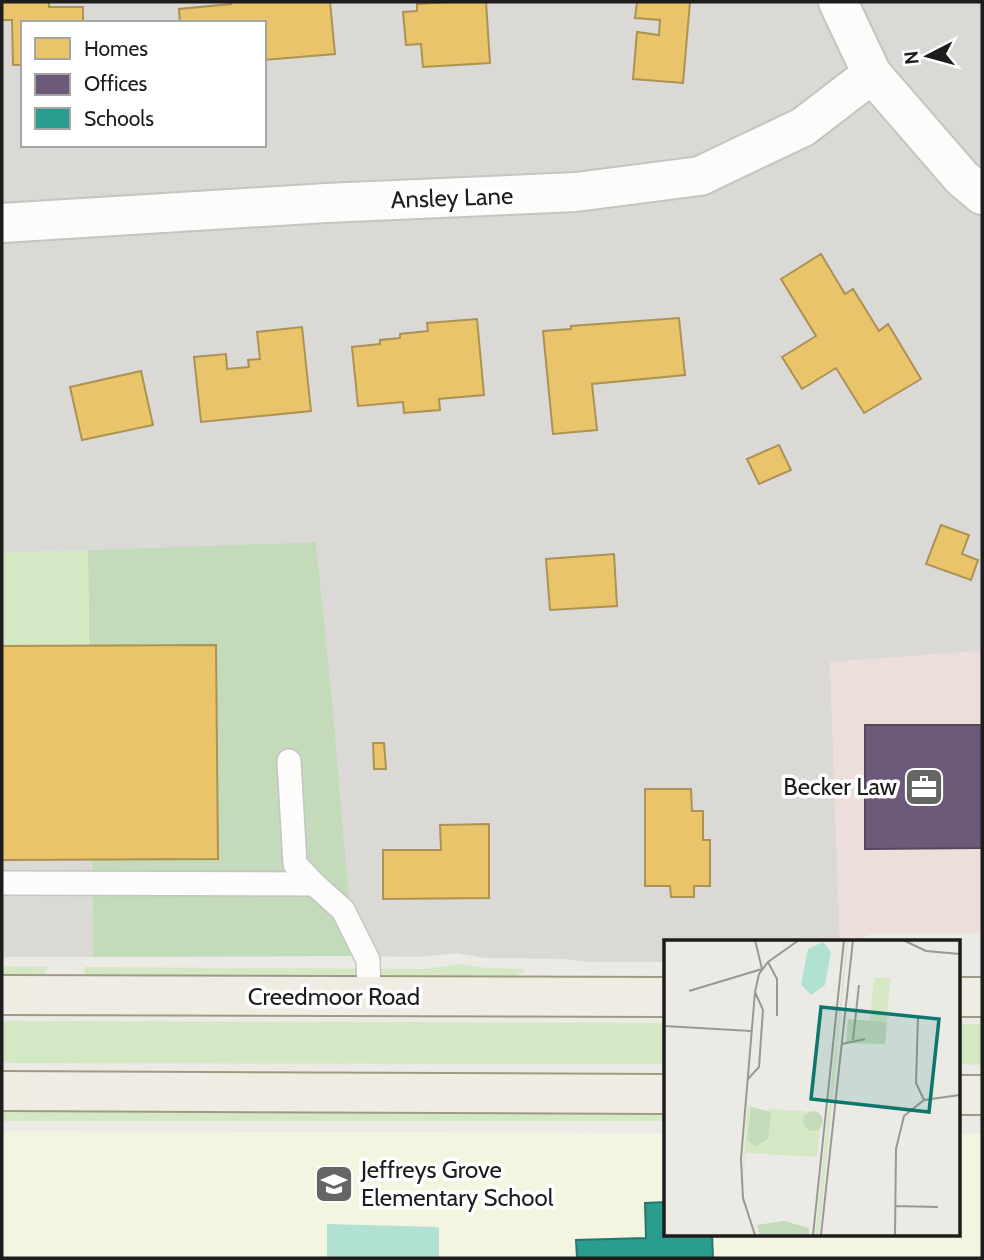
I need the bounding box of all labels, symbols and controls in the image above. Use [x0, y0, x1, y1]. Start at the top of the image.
legend [21, 21, 266, 147]
north arrow [893, 21, 963, 91]
text: Homes [84, 36, 148, 61]
text: N [899, 50, 924, 66]
text: Offices [84, 71, 148, 96]
text: Schools [84, 106, 154, 131]
street label: Ansley Lane [390, 181, 514, 214]
office icon: Becker Law [903, 766, 945, 808]
place label: Becker Law [783, 772, 898, 801]
inset map [664, 940, 960, 1236]
street label: Creedmoor Road [248, 982, 420, 1011]
place label: Jeffreys Grove Elementary School [360, 1155, 554, 1212]
school or university icon: Jeffreys Grove Elementary School [313, 1163, 355, 1205]

